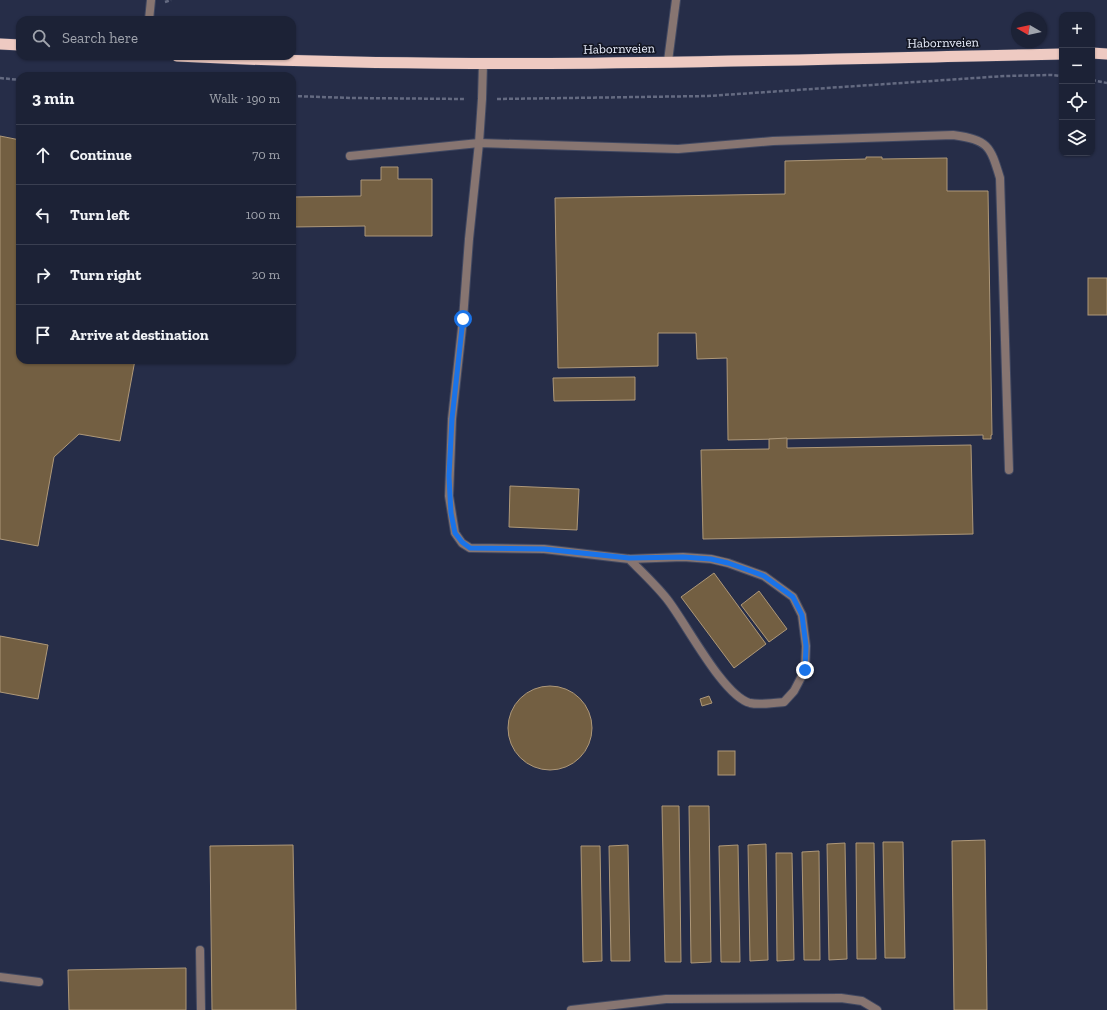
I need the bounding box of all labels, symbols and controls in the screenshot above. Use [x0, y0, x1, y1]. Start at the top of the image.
north arrow [1011, 12, 1047, 48]
map controls [1059, 12, 1095, 156]
button: + [1059, 12, 1095, 48]
search box [16, 16, 296, 60]
icon: search [30, 27, 52, 49]
text: Search here [62, 29, 138, 47]
street label: Habornveien [907, 34, 980, 51]
street label: Habornveien [583, 40, 656, 57]
button: − [1059, 48, 1095, 84]
button: locate [1059, 84, 1095, 120]
text: 3 min [32, 88, 74, 108]
text: Walk · 190 m [210, 91, 280, 106]
button: layers [1059, 120, 1095, 156]
icon: ahead [32, 144, 54, 166]
text: Continue [70, 146, 132, 164]
text: 70 m [252, 147, 280, 162]
icon: left [32, 204, 54, 226]
text: Turn left [70, 206, 130, 224]
text: 100 m [246, 207, 280, 222]
icon: right [32, 264, 54, 286]
text: Turn right [70, 266, 141, 284]
text: 20 m [252, 267, 280, 282]
route start [454, 310, 472, 328]
icon: arrive [32, 324, 54, 346]
text: Arrive at destination [70, 326, 209, 344]
route end [796, 661, 814, 679]

